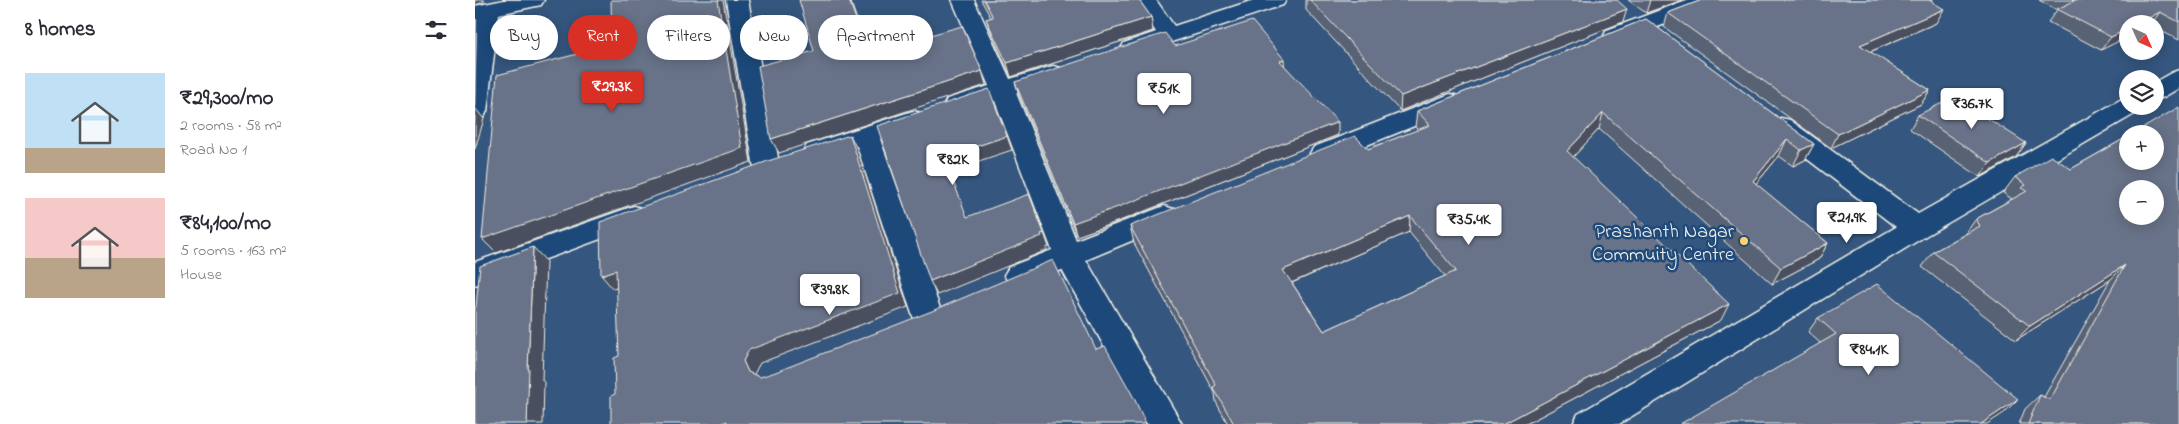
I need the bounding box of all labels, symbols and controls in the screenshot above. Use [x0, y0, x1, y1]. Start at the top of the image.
text: 8 homes [25, 15, 95, 45]
chip: Buy [490, 15, 558, 60]
chip: Rent [568, 15, 637, 60]
chip: Filters [647, 15, 730, 60]
chip: New [740, 15, 808, 60]
chip: Apartment [818, 15, 933, 60]
north arrow [2119, 15, 2164, 60]
map controls [2119, 15, 2164, 225]
icon: filters [422, 16, 450, 44]
pin: ₹29.3K [571, 70, 653, 113]
button: layers [2119, 70, 2164, 115]
pin: ₹51K [1134, 72, 1194, 115]
text: ₹29.3K [592, 75, 632, 99]
text: ₹51K [1148, 77, 1180, 101]
text: ₹29,300/mo [180, 84, 274, 114]
pin: ₹36.7K [1931, 88, 2013, 130]
text: ₹36.7K [1952, 92, 1992, 116]
icon: home [65, 93, 125, 153]
text: 2 rooms · 58 m² [180, 114, 282, 138]
button: + [2119, 125, 2164, 170]
text: Road No 1 [180, 138, 247, 162]
pin: ₹82K [923, 144, 983, 186]
text: ₹82K [937, 148, 969, 172]
button: − [2119, 180, 2164, 225]
pin: ₹21.9K [1806, 202, 1888, 244]
pin: ₹35.4K [1428, 204, 1510, 246]
text: ₹21.9K [1828, 206, 1866, 230]
text: ₹35.4K [1448, 208, 1490, 232]
text: ₹84,100/mo [180, 209, 271, 239]
icon: home [65, 218, 125, 278]
place label: Prashanth Nagar Commuity Centre [1592, 218, 1735, 270]
marker: Prashanth Nagar Commuity Centre [1738, 235, 1750, 247]
text: 5 rooms · 163 m² [180, 239, 287, 263]
text: House [180, 263, 222, 287]
pin: ₹39.8K [789, 274, 871, 316]
text: ₹39.8K [811, 278, 849, 302]
pin: ₹84.1K [1828, 334, 1910, 376]
text: ₹84.1K [1850, 338, 1888, 362]

